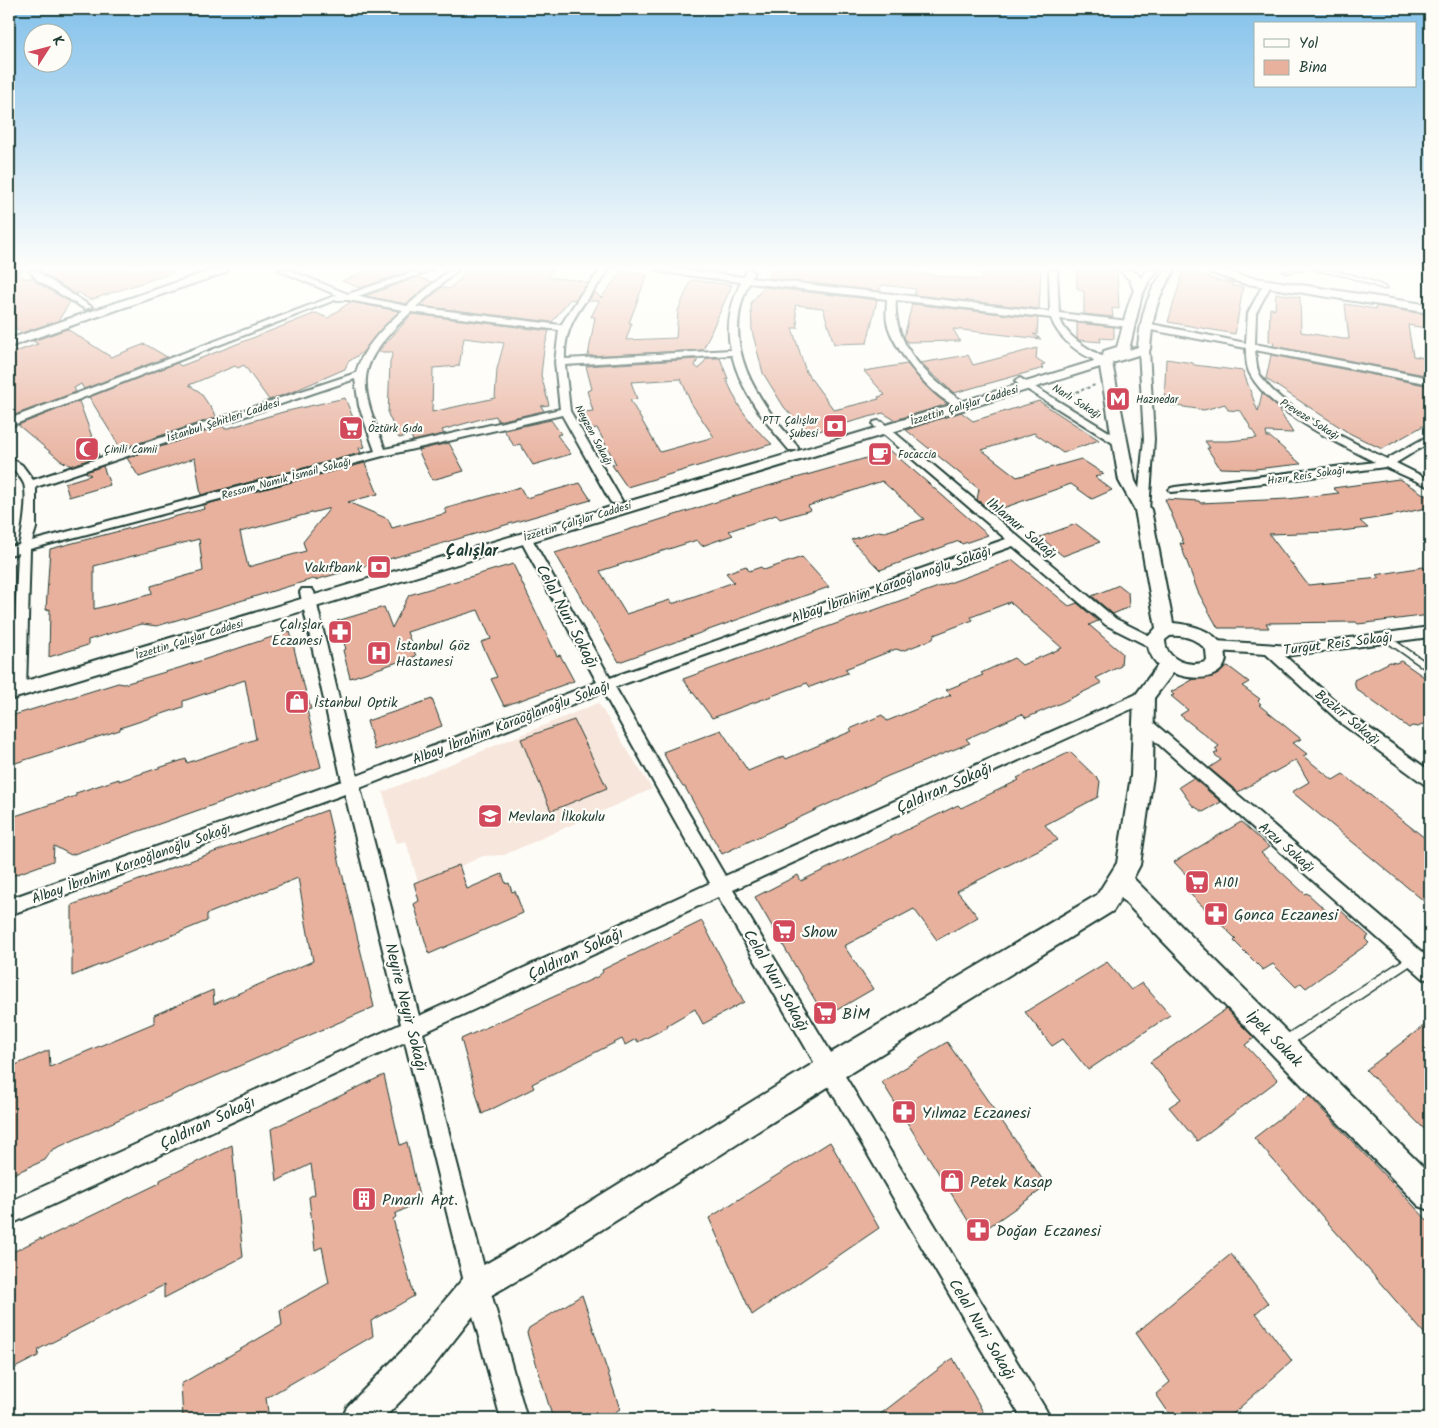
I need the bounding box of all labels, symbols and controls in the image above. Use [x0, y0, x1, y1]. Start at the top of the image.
north arrow [22, 22, 72, 72]
legend [1254, 22, 1416, 88]
text: K [46, 31, 69, 51]
text: Yol [1299, 32, 1318, 56]
text: Bina [1299, 56, 1327, 80]
street label: Narlı Sokağı [1048, 380, 1105, 424]
street label: İzzettin Çalışlar Caddesi [908, 381, 1021, 431]
metro station icon: Haznedar [1105, 386, 1131, 412]
place label: Haznedar [1136, 391, 1180, 409]
street label: İstanbul Şehitleri Caddesi [164, 394, 283, 448]
street label: Preveze Sokağı [1276, 394, 1343, 445]
street label: Neyzen Sokağı [569, 402, 617, 469]
place label: PTT Çalışlar Şubesi [762, 412, 819, 443]
bank icon: PTT Çalışlar Şubesi [822, 413, 848, 439]
supermarket icon: Öztürk Gıda [338, 415, 364, 441]
place label: Öztürk Gıda [368, 420, 423, 438]
mosque icon: Çinili Camii [74, 436, 100, 462]
place label: Çinili Camii [104, 441, 158, 459]
cafe icon: Focaccia [867, 441, 893, 467]
place label: Focaccia [898, 446, 936, 464]
street label: Ressam Namık İsmail Sokağı [219, 453, 353, 505]
street label: Hızır Reis Sokağı [1266, 462, 1346, 490]
street label: Ihlamur Sokağı [981, 492, 1062, 565]
street label: İzzettin Çalışlar Caddesi [521, 497, 634, 547]
district label: Çalışlar [446, 539, 499, 564]
street label: Albay İbrahim Karaoğlanoğlu Sokağı [788, 540, 995, 630]
bank icon: Vakıfbank [366, 554, 392, 580]
place label: Vakıfbank [305, 557, 362, 579]
street label: Celal Nuri Sokağı [529, 560, 605, 673]
place label: Çalışlar Eczanesi [272, 614, 323, 652]
street label: İzzettin Çalışlar Caddesi [133, 615, 246, 665]
pharmacy icon: Çalışlar Eczanesi [327, 619, 353, 645]
street label: Turgut Reis Sokağı [1282, 626, 1394, 662]
place label: İstanbul Göz Hastanesi [396, 635, 470, 673]
hospital icon: İstanbul Göz Hastanesi [366, 640, 392, 666]
street label: Albay İbrahim Karaoğlanoğlu Sokağı [409, 675, 614, 771]
street label: Bozkır Sokağı [1310, 684, 1385, 751]
shop icon: İstanbul Optik [284, 689, 310, 715]
place label: İstanbul Optik [314, 692, 398, 714]
street label: Çaldıran Sokağı [892, 756, 997, 821]
school or university icon: Mevlana İlkokulu [477, 803, 503, 829]
place label: Mevlana İlkokulu [508, 806, 605, 828]
street label: Albay İbrahim Karaoğlanoğlu Sokağı [29, 817, 234, 910]
street label: Arzu Sokağı [1253, 817, 1320, 879]
supermarket icon: A101 [1184, 869, 1210, 895]
place label: A101 [1214, 872, 1238, 894]
pharmacy icon: Gonca Eczanesi [1203, 901, 1229, 927]
place label: Gonca Eczanesi [1234, 903, 1339, 928]
supermarket icon: Show [771, 918, 797, 944]
place label: Show [802, 920, 837, 945]
street label: Çaldıran Sokağı [523, 921, 628, 988]
street label: Celal Nuri Sokağı [736, 925, 815, 1037]
street label: Neyire Neyir Sokağı [377, 940, 434, 1074]
supermarket icon: BİM [812, 1000, 838, 1026]
place label: BİM [842, 1002, 870, 1027]
street label: İpek Sokak [1240, 1005, 1309, 1074]
street label: Çaldıran Sokağı [155, 1090, 260, 1157]
pharmacy icon: Yılmaz Eczanesi [891, 1099, 917, 1125]
place label: Yılmaz Eczanesi [922, 1101, 1032, 1126]
shop icon: Petek Kasap [939, 1168, 965, 1194]
place label: Petek Kasap [970, 1170, 1052, 1195]
building icon: Pınarlı Apt. [351, 1186, 377, 1212]
place label: Pınarlı Apt. [382, 1188, 458, 1213]
pharmacy icon: Doğan Eczanesi [965, 1217, 991, 1243]
place label: Doğan Eczanesi [996, 1219, 1102, 1244]
street label: Celal Nuri Sokağı [941, 1274, 1022, 1386]

